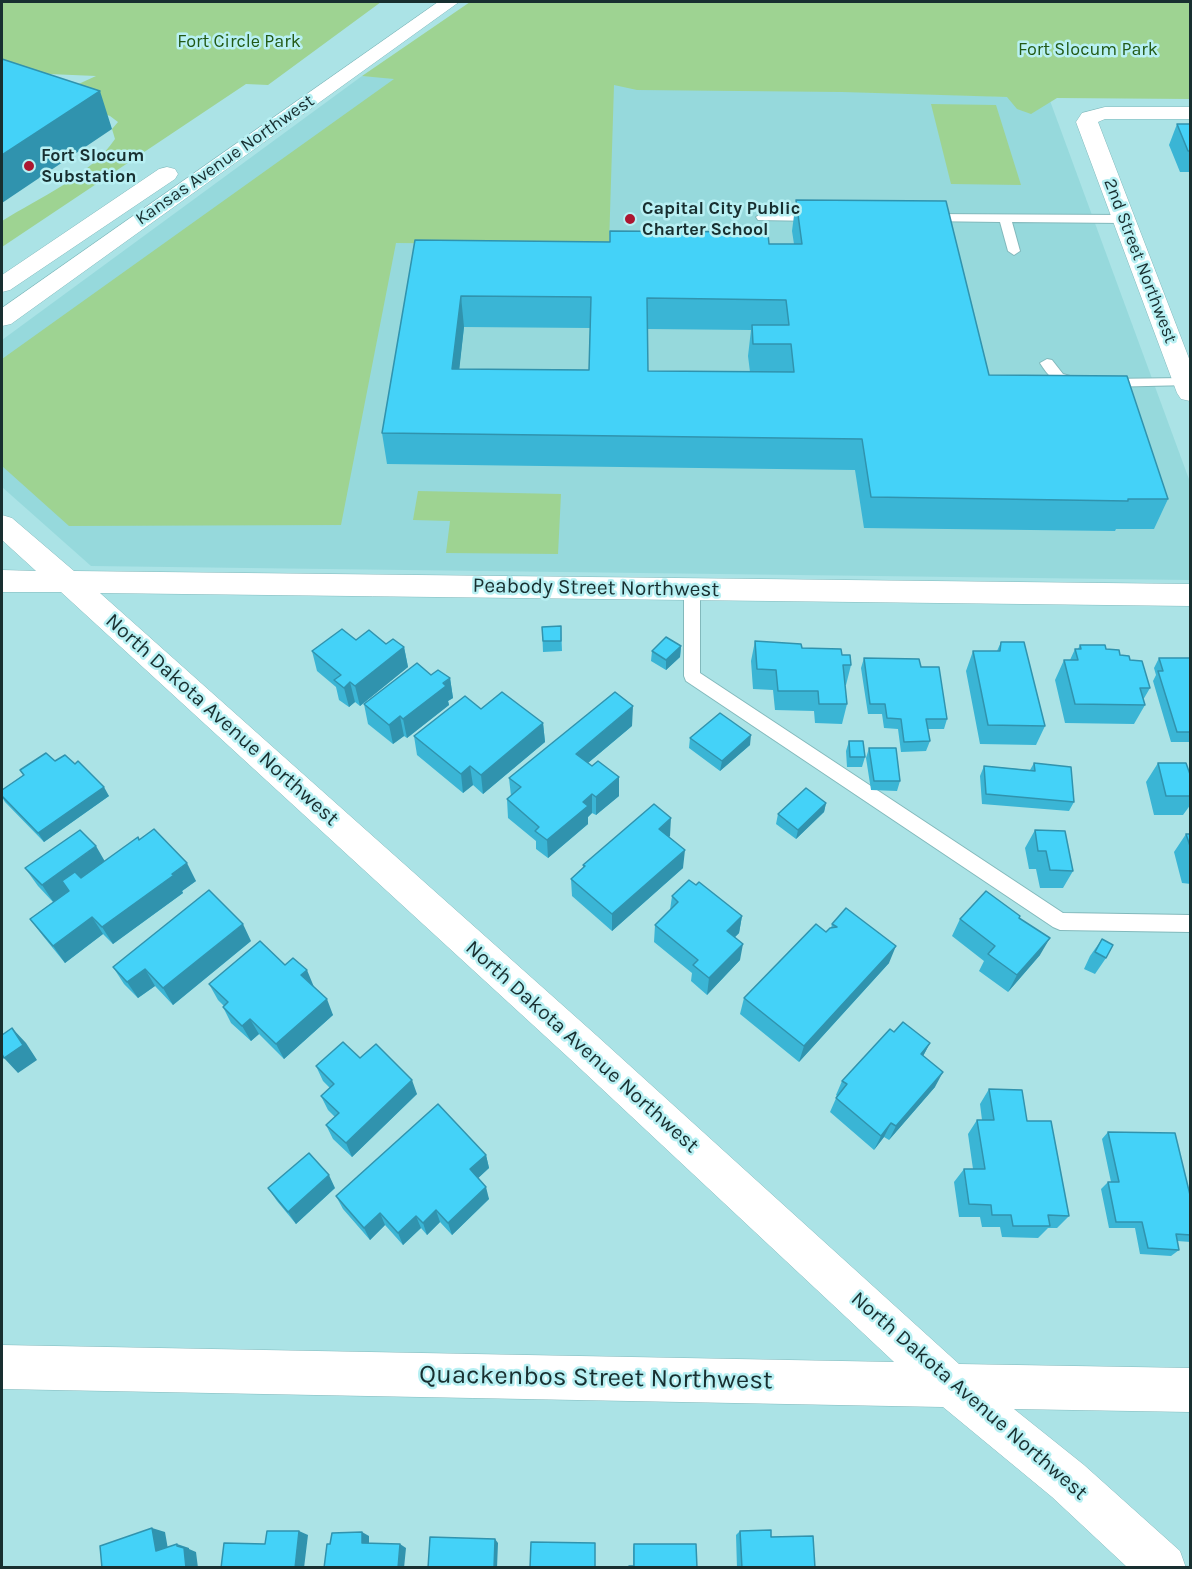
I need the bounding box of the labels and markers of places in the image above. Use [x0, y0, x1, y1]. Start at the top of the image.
place label: Fort Slocum Substation [41, 145, 144, 188]
marker: Fort Slocum Substation [22, 159, 36, 173]
place label: Capital City Public Charter School [642, 198, 800, 240]
marker: Capital City Public Charter School [623, 212, 637, 226]

